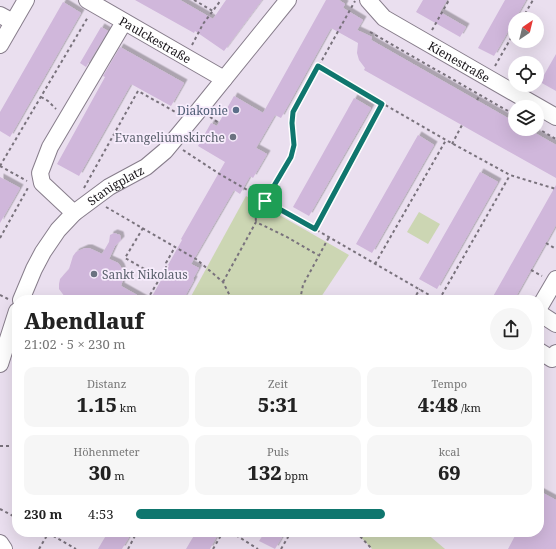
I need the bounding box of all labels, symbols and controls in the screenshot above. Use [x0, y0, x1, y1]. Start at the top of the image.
street label: Paulckestraße [116, 12, 195, 67]
north arrow [508, 12, 544, 48]
map controls [508, 12, 544, 136]
street label: Kienestraße [425, 37, 493, 86]
button: locate [508, 56, 544, 92]
button: layers [508, 100, 544, 136]
place label: Diakonie [177, 102, 228, 119]
marker: Diakonie [231, 105, 241, 115]
place label: Evangeliumskirche [115, 129, 225, 146]
marker: Evangeliumskirche [228, 132, 238, 142]
street label: Stanigplatz [84, 161, 147, 209]
pin [248, 184, 282, 218]
icon: arrive [254, 190, 276, 212]
place label: Sankt Nikolaus [102, 266, 188, 283]
marker: Sankt Nikolaus [89, 269, 99, 279]
text: Abendlauf [24, 305, 144, 335]
button: share [490, 308, 532, 350]
text: 21:02 · 5 × 230 m [24, 335, 126, 353]
text: Distanz [87, 376, 126, 391]
text: Zeit [268, 376, 288, 391]
text: Tempo [432, 376, 467, 391]
text: 1.15 [77, 391, 117, 418]
text: 5:31 [258, 391, 298, 418]
text: 4:48 [418, 391, 458, 418]
text: km [117, 400, 137, 415]
text: /km [458, 400, 481, 415]
text: Höhenmeter [74, 444, 140, 459]
text: Puls [267, 444, 289, 459]
text: kcal [439, 444, 460, 459]
text: 30 [89, 459, 111, 486]
text: 132 [248, 459, 282, 486]
text: 69 [438, 459, 461, 486]
text: m [111, 468, 125, 483]
text: bpm [282, 468, 308, 483]
text: 230 m [24, 505, 62, 523]
text: 4:53 [88, 505, 114, 523]

